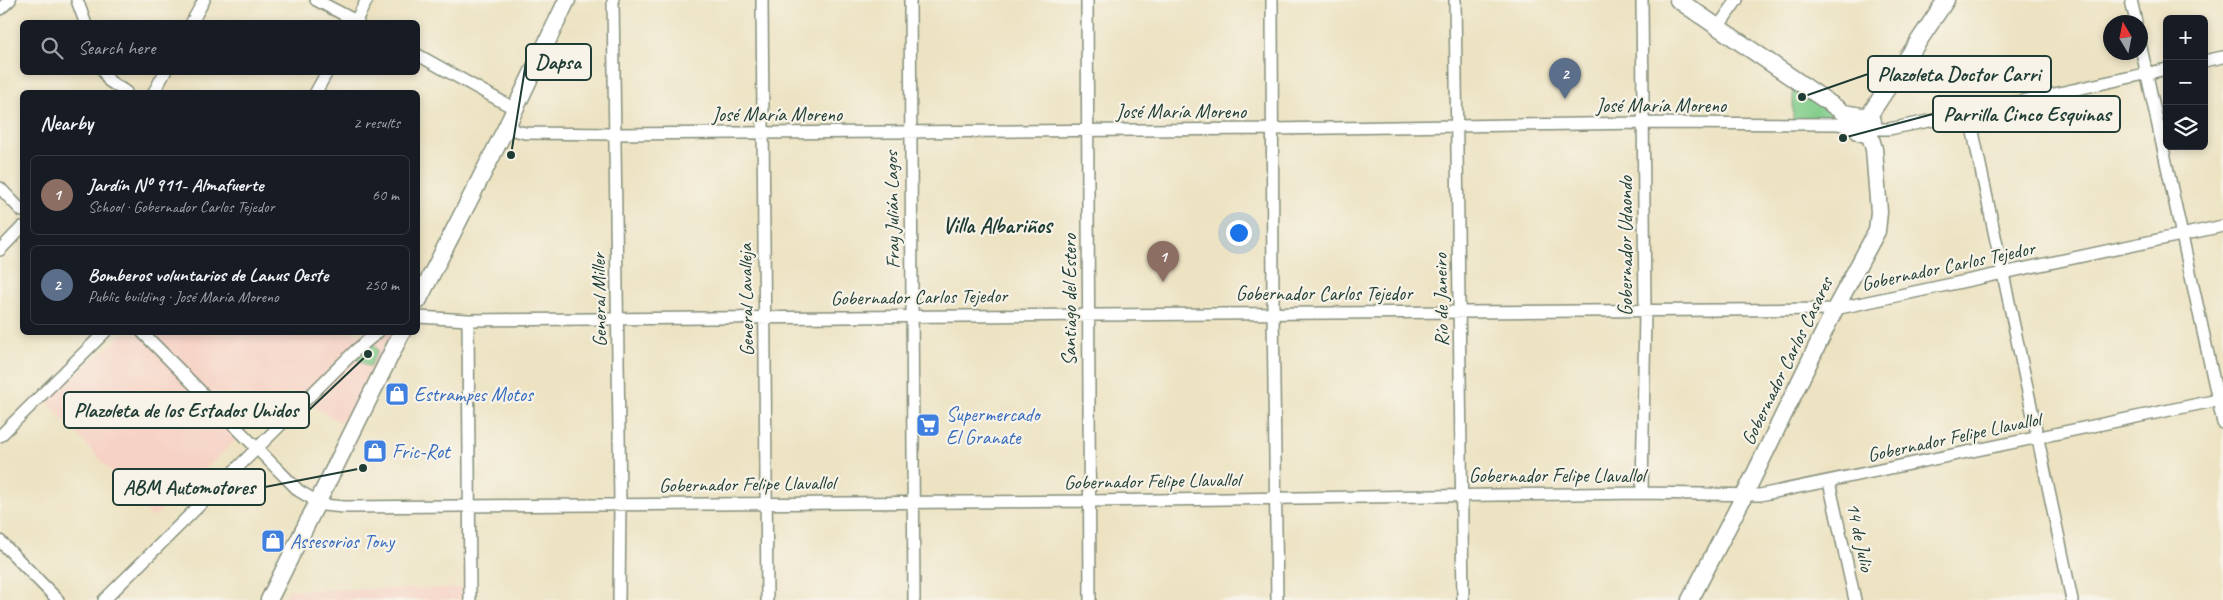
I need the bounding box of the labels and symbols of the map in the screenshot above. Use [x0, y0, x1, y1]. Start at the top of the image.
north arrow [2103, 15, 2148, 60]
callout: Dapsa [526, 44, 591, 80]
text: Dapsa [535, 49, 582, 75]
callout: Plazoleta Doctor Carri [1868, 56, 2051, 92]
pin: 2 [1549, 58, 1581, 99]
text: Plazoleta Doctor Carri [1878, 61, 2043, 87]
street label: José María Moreno [1595, 93, 1727, 118]
callout: Parrilla Cinco Esquinas [1933, 96, 2120, 132]
street label: José María Moreno [1115, 99, 1247, 124]
text: Parrilla Cinco Esquinas [1943, 101, 2113, 127]
street label: José María Moreno [711, 102, 843, 127]
street label: Fray Julián Lagos [878, 149, 906, 269]
street label: Gobernador Udaondo [1613, 175, 1638, 316]
district label: Villa Albariños [942, 212, 1054, 240]
your location [1226, 220, 1252, 246]
street label: Santiago del Estero [1057, 233, 1082, 366]
street label: Gobernador Carlos Tejedor [1859, 235, 2039, 297]
pin: 1 [1147, 241, 1179, 282]
street label: General Lavalleja [732, 242, 759, 357]
street label: General Miller [586, 251, 612, 347]
street label: Río de Janeiro [1428, 252, 1454, 347]
street label: Gobernador Carlos Casares [1736, 271, 1839, 449]
street label: Gobernador Carlos Tejedor [1236, 281, 1414, 306]
street label: Gobernador Carlos Tejedor [830, 283, 1009, 311]
shop icon: Estrampes Motos [384, 381, 410, 407]
place label: Estrampes Motos [414, 382, 535, 407]
callout: Plazoleta de los Estados Unidos [64, 392, 309, 428]
text: Plazoleta de los Estados Unidos [74, 397, 301, 423]
place label: Supermercado El Granate [946, 402, 1042, 450]
street label: Gobernador Felipe Llavallol [1865, 406, 2046, 468]
supermarket icon: Supermercado El Granate [915, 412, 941, 438]
shop icon: Fric-Rot [362, 438, 388, 464]
place label: Fric-Rot [392, 439, 452, 464]
street label: Gobernador Felipe Llavallol [1469, 463, 1649, 488]
street label: Gobernador Felipe Llavallol [1064, 467, 1244, 495]
callout: ABM Automotores [113, 469, 265, 505]
street label: Gobernador Felipe Llavallol [659, 470, 839, 498]
text: ABM Automotores [123, 474, 258, 500]
street label: 14 de Julio [1841, 500, 1880, 575]
shop icon: Assesorios Tony [260, 528, 286, 554]
place label: Assesorios Tony [290, 529, 396, 554]

